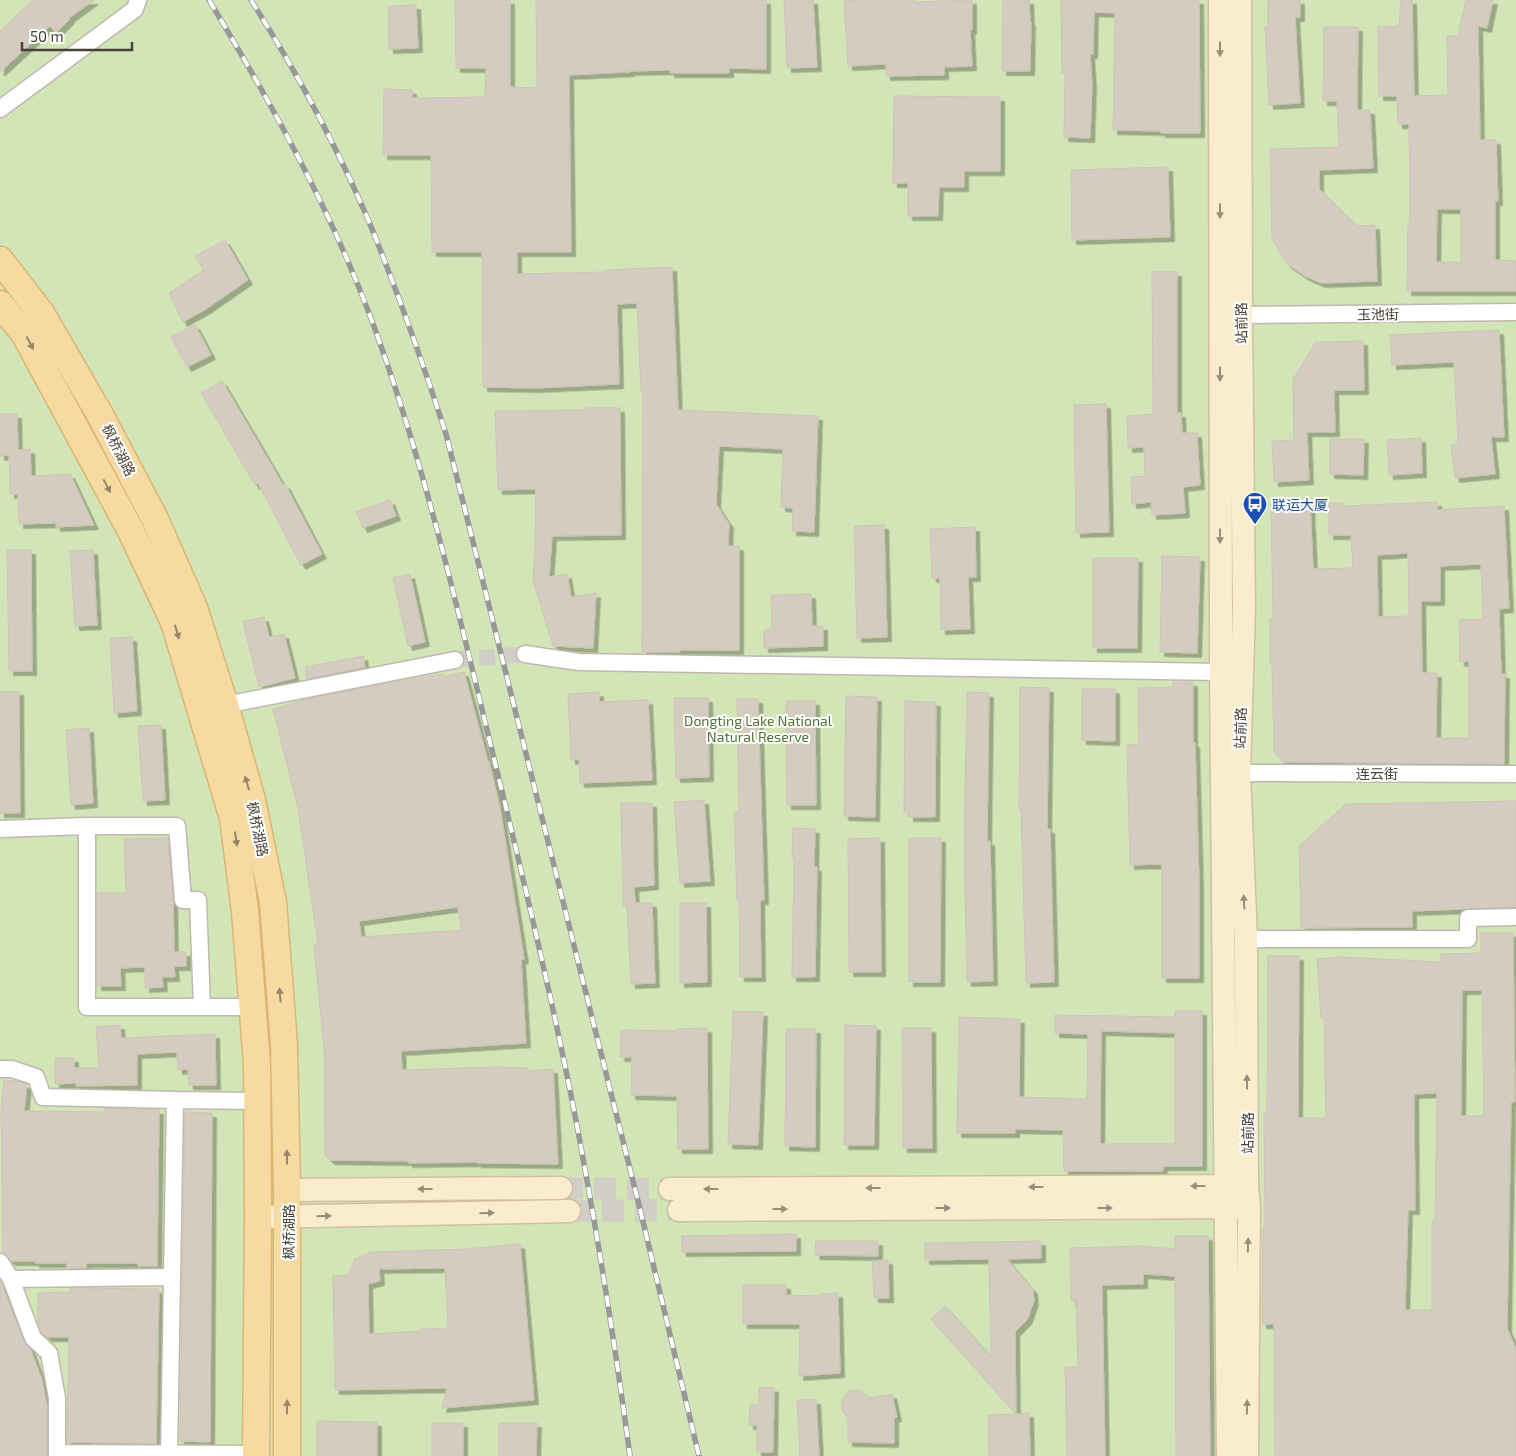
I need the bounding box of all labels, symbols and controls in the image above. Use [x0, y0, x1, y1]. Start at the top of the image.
scale bar [22, 20, 132, 52]
text: 50 m [30, 27, 64, 45]
one-way arrow [1216, 41, 1224, 57]
one-way arrow [1216, 203, 1224, 219]
street label: 站前路 [1232, 302, 1250, 344]
street label: 玉池街 [1357, 305, 1399, 323]
one-way arrow [26, 336, 34, 350]
one-way arrow [1216, 366, 1224, 382]
street label: 枫桥湖路 [99, 421, 139, 479]
one-way arrow [103, 479, 111, 493]
bus stop icon: 联运大厦 [1242, 491, 1268, 525]
place label: 联运大厦 [1272, 496, 1328, 513]
one-way arrow [1216, 528, 1224, 544]
one-way arrow [174, 625, 182, 640]
street label: 站前路 [1231, 707, 1249, 749]
park label: Dongting Lake National Natural Reserve [684, 712, 833, 745]
street label: 连云街 [1356, 765, 1398, 782]
one-way arrow [243, 775, 251, 790]
street label: 枫桥湖路 [244, 800, 272, 858]
one-way arrow [232, 831, 240, 847]
one-way arrow [1240, 894, 1248, 910]
one-way arrow [276, 987, 284, 1003]
one-way arrow [1243, 1074, 1251, 1090]
street label: 站前路 [1239, 1112, 1256, 1154]
one-way arrow [282, 1149, 290, 1165]
one-way arrow [1190, 1182, 1206, 1190]
one-way arrow [1028, 1183, 1044, 1191]
one-way arrow [865, 1184, 881, 1192]
one-way arrow [416, 1185, 432, 1193]
one-way arrow [703, 1185, 719, 1193]
street label: 枫桥湖路 [280, 1204, 297, 1260]
one-way arrow [935, 1204, 951, 1212]
one-way arrow [1097, 1204, 1113, 1212]
one-way arrow [772, 1205, 788, 1213]
one-way arrow [479, 1209, 495, 1217]
one-way arrow [317, 1212, 333, 1220]
one-way arrow [1245, 1237, 1253, 1253]
one-way arrow [283, 1399, 291, 1415]
one-way arrow [1243, 1399, 1251, 1415]

